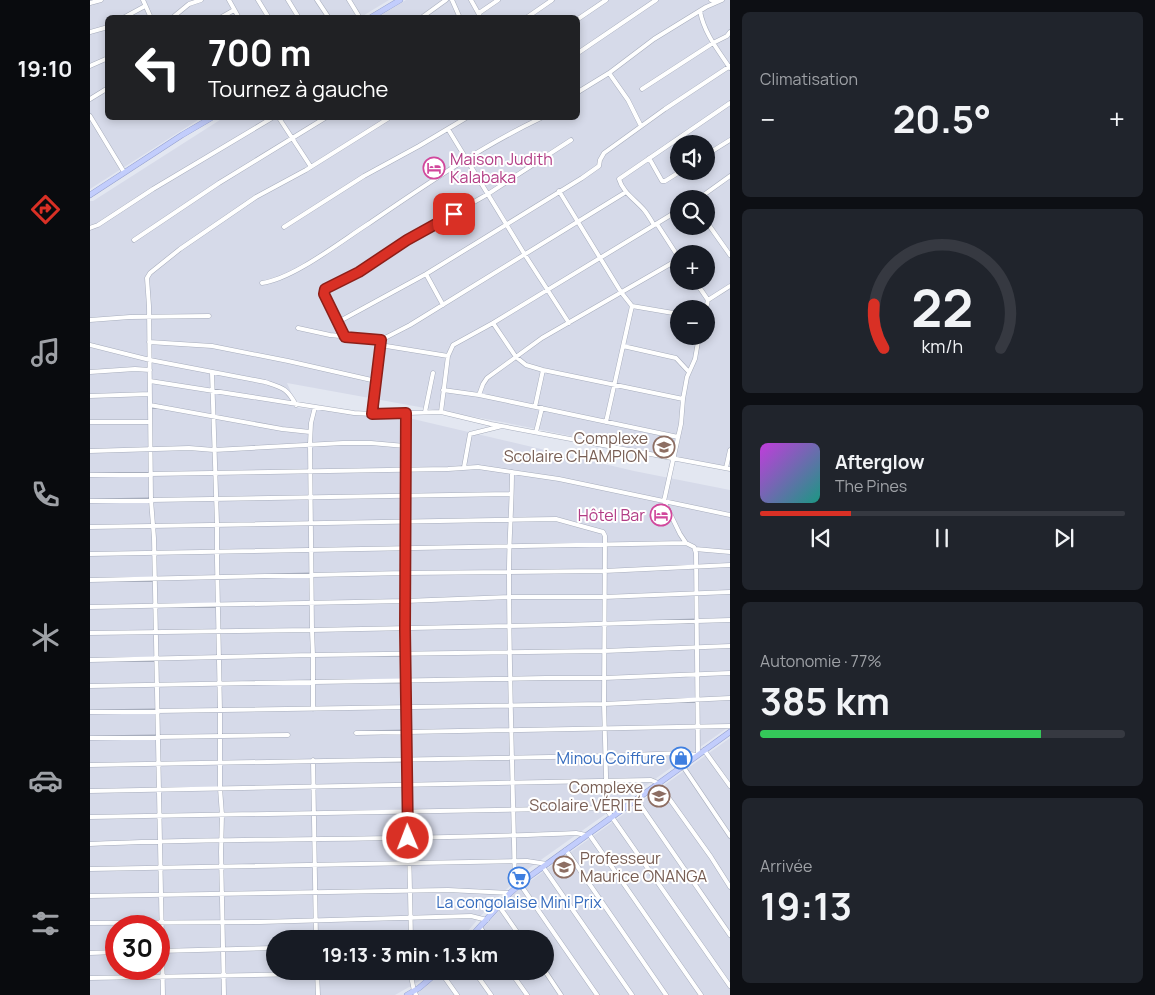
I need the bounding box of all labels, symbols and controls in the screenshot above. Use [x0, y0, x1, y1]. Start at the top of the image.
text: 700 m [208, 29, 311, 77]
icon: left [125, 35, 190, 100]
text: 19:10 [18, 54, 72, 84]
text: Climatisation [760, 68, 858, 90]
text: Tournez à gauche [208, 74, 388, 104]
text: 20.5° [893, 92, 991, 144]
text: − [760, 100, 775, 138]
text: + [1109, 100, 1125, 138]
map controls [670, 135, 715, 345]
button: sound [670, 135, 715, 180]
place label: Maison Judith Kalabaka [450, 148, 553, 188]
hotel icon: Maison Judith Kalabaka [422, 156, 446, 180]
button: search [670, 190, 715, 235]
icon: directions [28, 192, 63, 227]
pin [433, 193, 475, 235]
icon: arrive [440, 200, 468, 228]
button: + [670, 245, 715, 290]
text: 22 [912, 272, 973, 343]
button: − [670, 300, 715, 345]
text: km/h [922, 334, 963, 358]
icon: music [28, 335, 63, 370]
place label: Complexe Scolaire CHAMPION [504, 427, 648, 467]
school or university icon: Complexe Scolaire CHAMPION [652, 435, 676, 459]
text: Afterglow [835, 449, 924, 475]
text: The Pines [835, 475, 907, 497]
icon: phone [28, 477, 63, 512]
hotel icon: Hôtel Bar [649, 503, 673, 527]
place label: Hôtel Bar [578, 504, 645, 526]
icon: previous [807, 524, 835, 552]
icon: pause [928, 524, 956, 552]
icon: next [1050, 524, 1078, 552]
icon: climate [28, 620, 63, 655]
text: Autonomie · 77% [760, 650, 882, 672]
text: 385 km [760, 674, 890, 726]
shop icon: Minou Coiffure [669, 746, 693, 770]
place label: Minou Coiffure [556, 747, 665, 769]
icon: car [28, 763, 63, 798]
place label: Complexe Scolaire VÉRITÉ [529, 776, 643, 816]
school or university icon: Complexe Scolaire VÉRITÉ [647, 784, 671, 808]
position arrow [381, 811, 433, 863]
place label: Professeur Maurice ONANGA [580, 847, 707, 887]
school or university icon: Professeur Maurice ONANGA [552, 855, 576, 879]
text: Arrivée [760, 855, 812, 877]
supermarket icon: La congolaise Mini Prix [507, 866, 531, 890]
text: 19:13 [760, 879, 852, 931]
place label: La congolaise Mini Prix [436, 891, 602, 913]
icon: filters [28, 906, 63, 941]
speed limit sign: 30 [105, 915, 170, 980]
text: 19:13 · 3 min · 1.3 km [322, 942, 498, 968]

